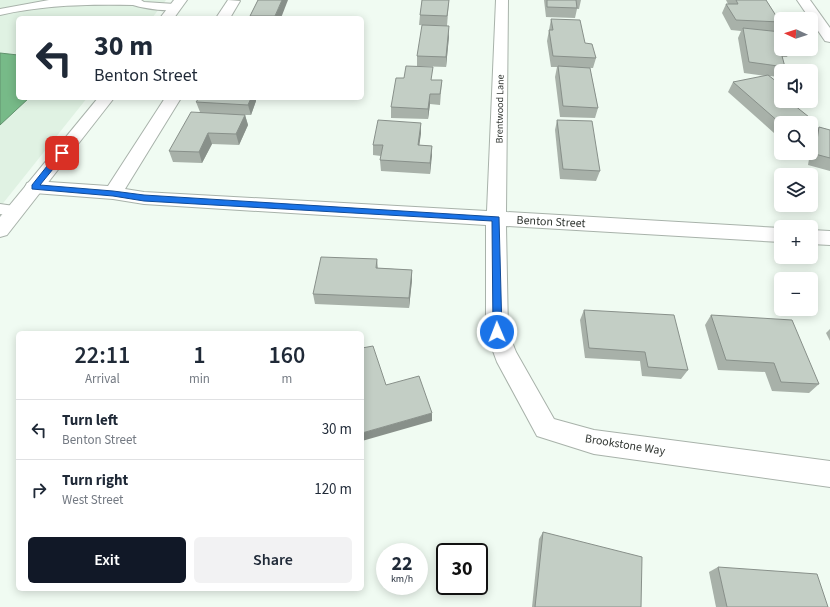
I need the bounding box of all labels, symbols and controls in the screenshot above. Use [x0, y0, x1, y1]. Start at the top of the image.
north arrow [774, 12, 818, 56]
map controls [774, 12, 818, 316]
text: 30 m [94, 26, 153, 66]
icon: left [28, 32, 80, 84]
text: Benton Street [94, 63, 198, 88]
button: sound [774, 64, 818, 108]
street label: Brentwood Lane [492, 74, 508, 144]
button: search [774, 116, 818, 160]
pin [45, 136, 79, 170]
icon: arrive [51, 142, 73, 164]
button: layers [774, 168, 818, 212]
street label: Benton Street [516, 212, 586, 232]
button: + [774, 220, 818, 264]
button: − [774, 272, 818, 316]
position arrow [476, 311, 518, 353]
text: 22:11 [75, 338, 130, 373]
text: 1 [193, 338, 206, 373]
text: 160 [269, 338, 305, 373]
text: Arrival [85, 370, 120, 388]
text: min [189, 370, 210, 388]
text: m [282, 370, 292, 388]
text: Turn left [62, 410, 118, 431]
icon: left [28, 419, 50, 441]
text: 30 m [322, 419, 352, 440]
street label: Brookstone Way [584, 430, 667, 460]
text: Benton Street [62, 431, 137, 449]
text: Turn right [62, 470, 128, 491]
icon: right [28, 479, 50, 501]
text: 120 m [314, 479, 352, 500]
text: West Street [62, 491, 123, 509]
button: Exit [28, 537, 186, 583]
button: Share [194, 537, 352, 583]
speed limit sign: 30 [436, 543, 488, 595]
text: 22 [391, 550, 413, 578]
text: km/h [391, 572, 413, 586]

